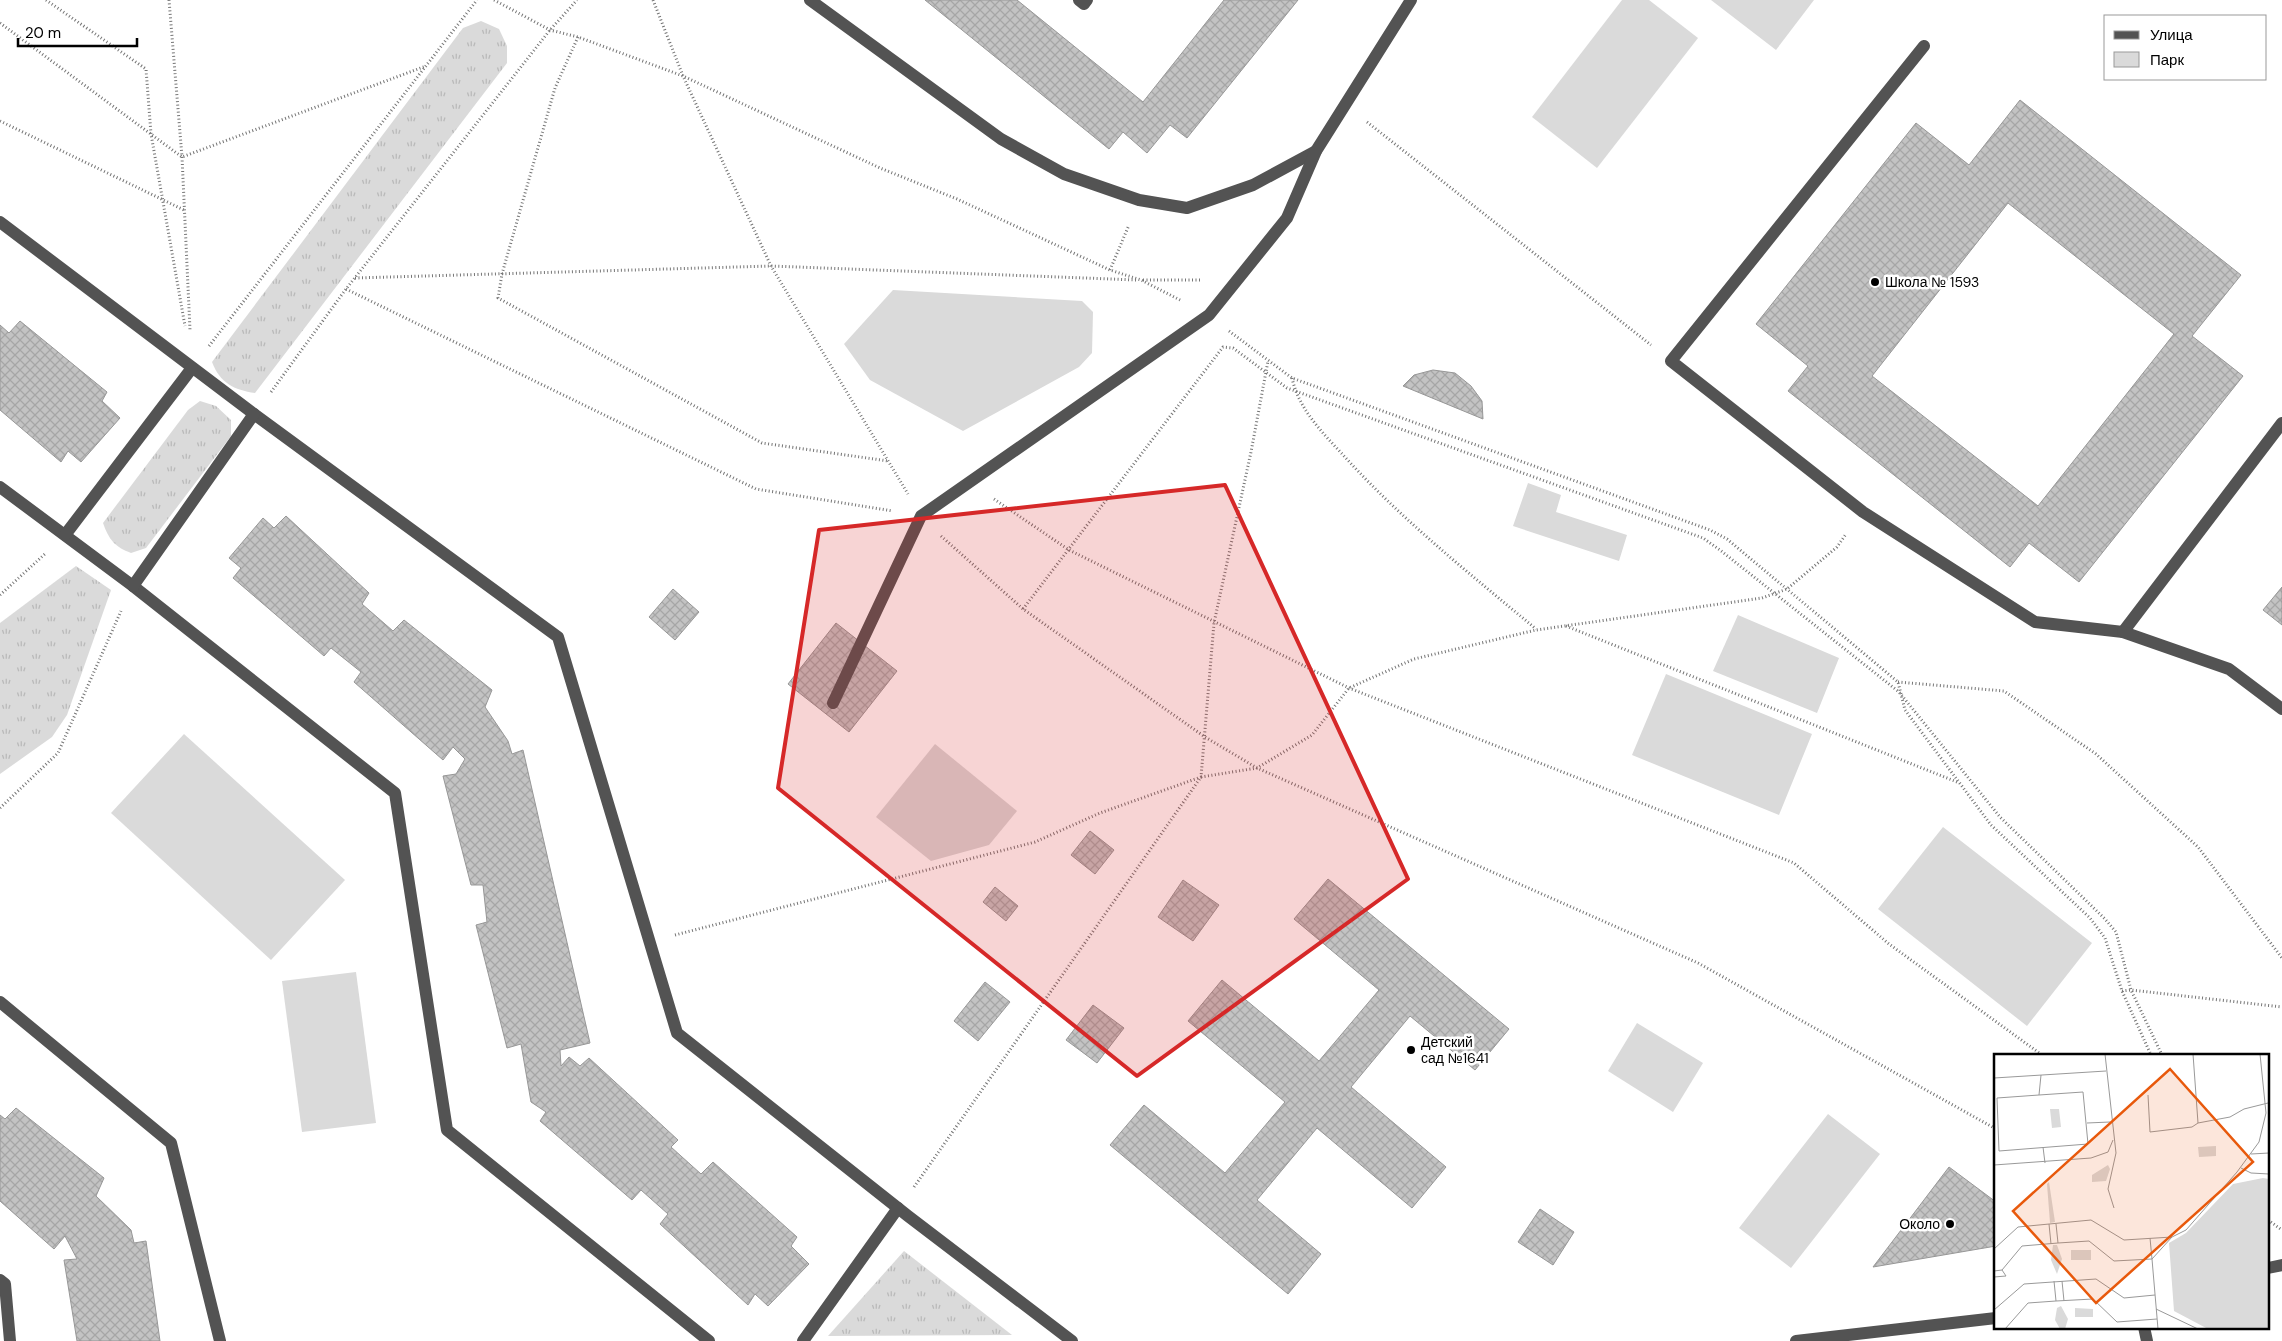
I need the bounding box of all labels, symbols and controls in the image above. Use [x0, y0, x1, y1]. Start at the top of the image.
scale bar [18, 15, 136, 47]
legend [2104, 15, 2267, 80]
text: 20 m [25, 23, 61, 43]
text: Улица [2150, 25, 2193, 45]
text: Парк [2150, 50, 2184, 70]
place label: Школа № 1593 [1885, 273, 1979, 291]
marker: Школа № 1593 [1869, 276, 1881, 288]
place label: Детский сад №1641 [1421, 1033, 1489, 1067]
marker: Детский сад №1641 [1405, 1044, 1417, 1056]
inset map [1994, 1054, 2270, 1328]
place label: Около [1899, 1215, 1940, 1233]
marker: Около [1944, 1218, 1956, 1230]

